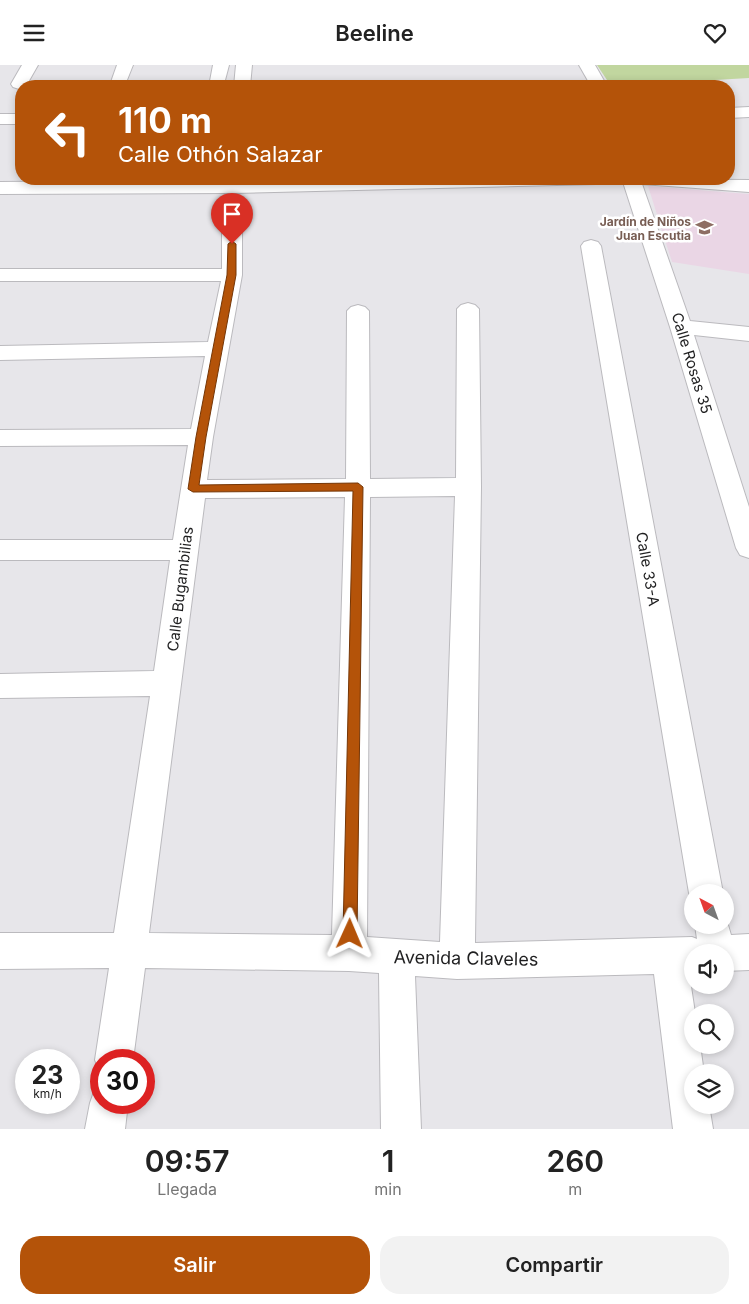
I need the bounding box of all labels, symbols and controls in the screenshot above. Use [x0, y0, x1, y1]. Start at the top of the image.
icon: menu [20, 19, 48, 47]
icon: heart [701, 19, 729, 47]
text: Beeline [335, 20, 414, 46]
text: 110 m [118, 99, 212, 141]
icon: left [35, 100, 100, 165]
text: Calle Othón Salazar [118, 141, 322, 167]
pin [211, 193, 253, 244]
icon: arrive [218, 200, 246, 228]
place label: Jardín de Niños Juan Escutia [600, 214, 691, 243]
school or university icon: Jardín de Niños Juan Escutia [695, 218, 715, 238]
street label: Calle Rosas 35 [668, 310, 716, 416]
street label: Calle Bugambilias [163, 525, 197, 652]
street label: Calle 33-A [632, 530, 664, 608]
north arrow [684, 884, 734, 934]
map controls [684, 884, 734, 1114]
position arrow [323, 907, 375, 959]
button: sound [684, 944, 734, 994]
street label: Avenida Claveles [394, 946, 538, 970]
button: search [684, 1004, 734, 1054]
speed limit sign: 30 [90, 1049, 155, 1114]
text: 23 [32, 1060, 63, 1090]
button: layers [684, 1064, 734, 1114]
text: km/h [33, 1086, 62, 1101]
text: 09:57 [145, 1143, 230, 1179]
text: 1 [382, 1143, 394, 1179]
text: 260 [546, 1143, 604, 1179]
text: Llegada [157, 1179, 217, 1199]
text: min [374, 1179, 402, 1199]
text: m [568, 1179, 582, 1199]
button: Salir [20, 1236, 370, 1294]
button: Compartir [380, 1236, 729, 1294]

